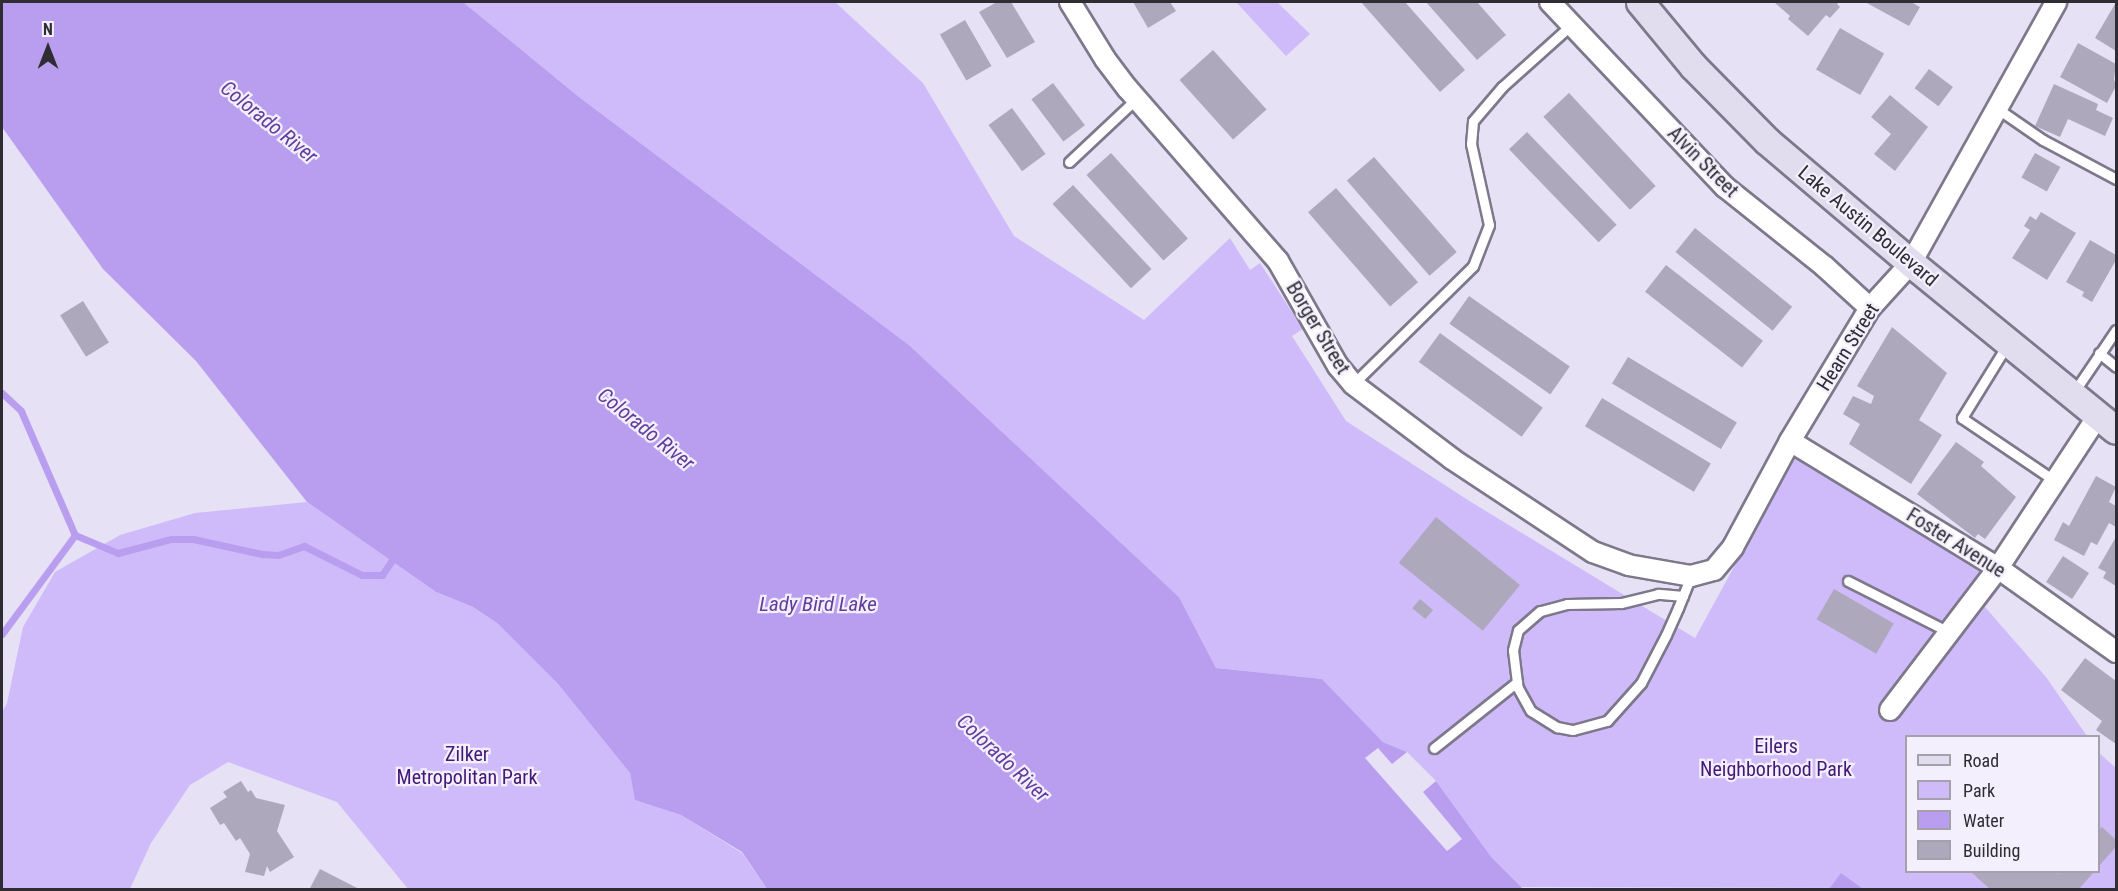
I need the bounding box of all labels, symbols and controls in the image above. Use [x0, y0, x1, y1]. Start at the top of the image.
north arrow [18, 18, 78, 78]
text: N [43, 20, 53, 39]
water label: Colorado River [216, 75, 322, 169]
street label: Alvin Street [1663, 122, 1743, 202]
street label: Lake Austin Boulevard [1793, 161, 1943, 291]
street label: Borger Street [1281, 277, 1355, 379]
street label: Hearn Street [1812, 299, 1884, 395]
water label: Colorado River [593, 382, 699, 476]
street label: Foster Avenue [1902, 503, 2010, 583]
water label: Lady Bird Lake [759, 591, 877, 617]
water label: Colorado River [952, 709, 1054, 807]
park label: Eilers Neighborhood Park [1700, 734, 1852, 781]
legend [1905, 735, 2100, 873]
park label: Zilker Metropolitan Park [397, 743, 537, 790]
text: Road [1963, 750, 1999, 771]
text: Park [1963, 780, 1995, 801]
text: Water [1963, 810, 2004, 831]
text: Building [1963, 840, 2020, 861]

